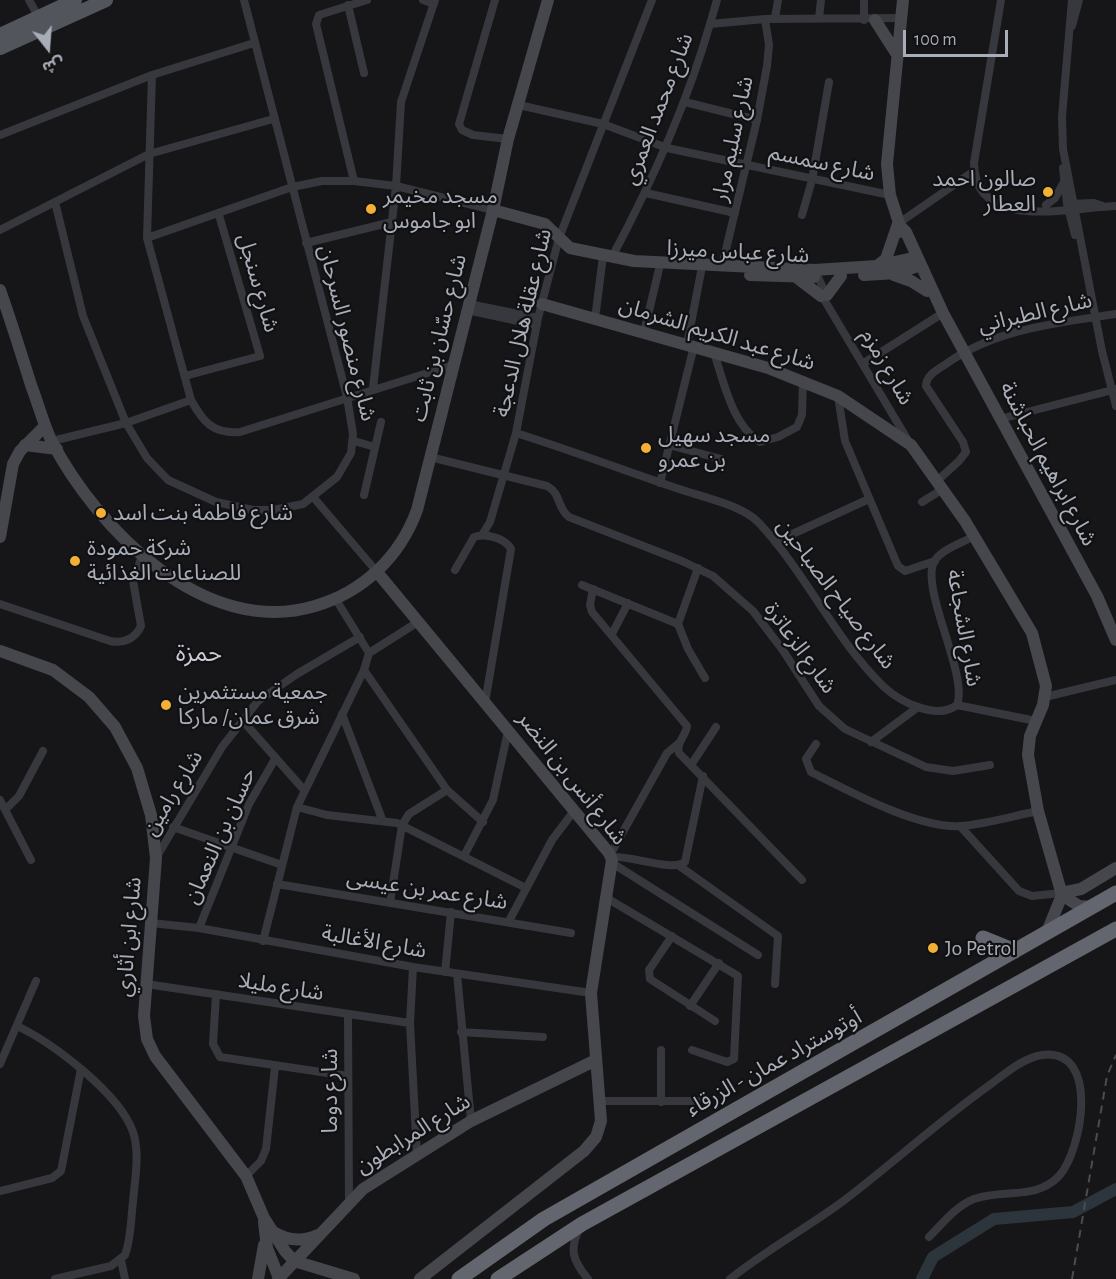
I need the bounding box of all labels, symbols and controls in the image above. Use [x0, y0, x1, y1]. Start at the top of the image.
north arrow [18, 18, 78, 78]
scale bar [906, 18, 1011, 56]
street label: شارع محمد العمري [617, 29, 699, 189]
text: 100 m [914, 31, 957, 49]
text: ش [40, 54, 66, 76]
street label: شارع سليم مرار [707, 74, 759, 204]
street label: شارع سمسم [767, 139, 877, 187]
place label: صالون احمد العطار [932, 166, 1036, 218]
place label: مسجد مخيمر ابو جاموس [383, 183, 498, 234]
marker: صالون احمد العطار [1041, 185, 1055, 199]
marker: مسجد مخيمر ابو جاموس [364, 202, 378, 216]
street label: شارع عقلة هلال الدعجة [488, 226, 558, 420]
street label: شارع سنجل [231, 231, 285, 335]
street label: شارع عباس ميرزا [666, 235, 810, 269]
street label: شارع منصور السرحان [312, 242, 382, 424]
street label: شارع حسّان بن ثابت [405, 251, 473, 425]
street label: شارع الطبراني [975, 287, 1095, 339]
street label: شارع عبد الكريم الشرمان [616, 292, 818, 376]
street label: شارع زمزم [855, 324, 919, 410]
street label: شارع ابراهيم الحباشنة [994, 377, 1102, 551]
place label: مسجد سهيل بن عمرو [658, 422, 770, 474]
marker: مسجد سهيل بن عمرو [639, 441, 653, 455]
place label: شارع فاطمة بنت اسد [113, 500, 293, 526]
marker: شارع فاطمة بنت اسد [94, 506, 108, 520]
street label: شارع صياح الصباحين [771, 514, 901, 674]
place label: شركة حمودة للصناعات الغذائية [87, 535, 241, 586]
marker: شركة حمودة للصناعات الغذائية [68, 554, 82, 568]
street label: شارع الشجاعة [941, 567, 987, 689]
street label: شارع الزعاترة [758, 597, 842, 699]
district label: حمزة [176, 640, 222, 668]
place label: جمعية مستثمرين شرق عمان/ ماركا [178, 679, 328, 730]
marker: جمعية مستثمرين شرق عمان/ ماركا [159, 698, 173, 712]
street label: شارع أنس بن النضر [511, 706, 633, 850]
street label: شارع رامين [137, 745, 209, 841]
street label: حسان بن النعمان [178, 764, 262, 908]
street label: شارع عمر بن عيسى [345, 864, 509, 916]
street label: شارع ابن أثاري [111, 876, 147, 998]
street label: شارع الأغالبة [320, 920, 428, 964]
place label: Jo Petrol [945, 935, 1017, 961]
marker: Jo Petrol [926, 941, 940, 955]
street label: شارع مليلا [236, 967, 326, 1007]
street label: أوتوستراد عمان - الزرقاء [682, 1004, 866, 1122]
street label: شارع دوما [317, 1049, 343, 1133]
street label: شارع المرابطون [351, 1088, 475, 1180]

